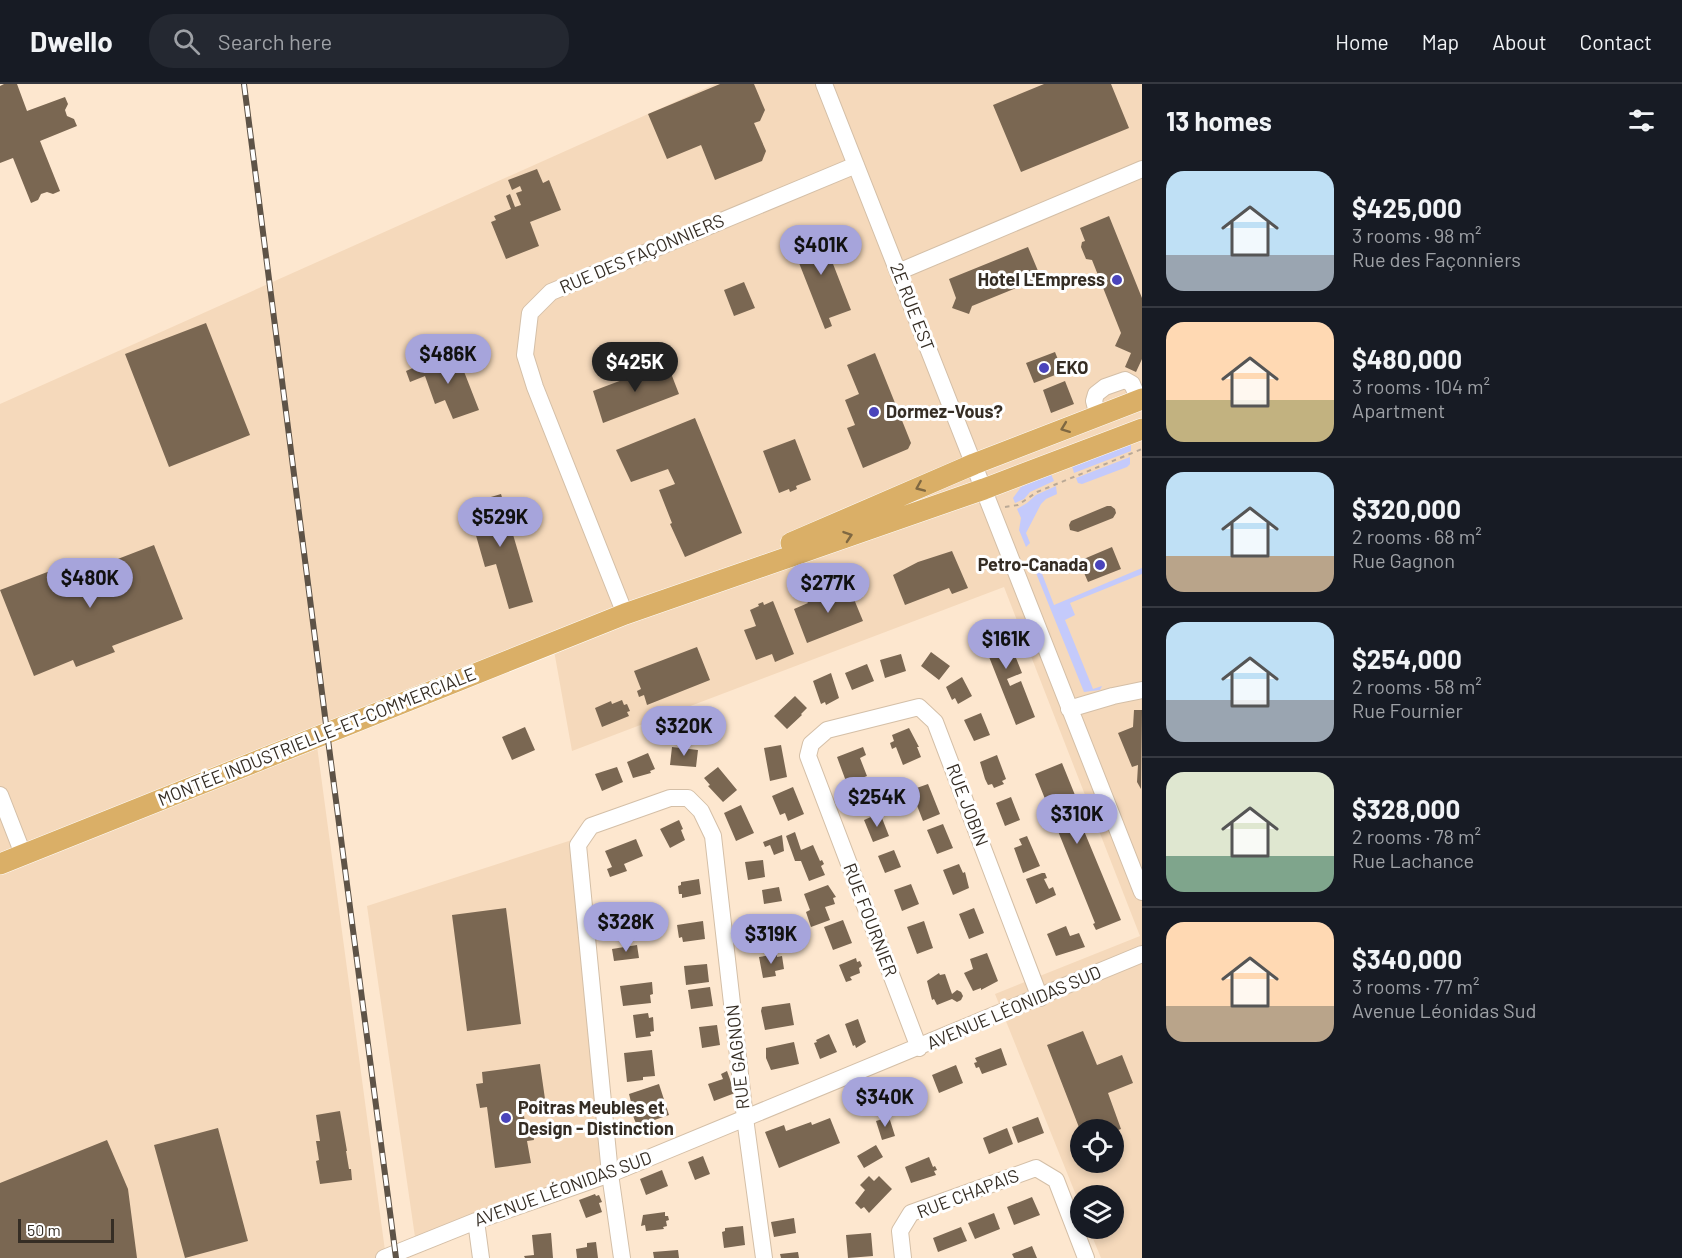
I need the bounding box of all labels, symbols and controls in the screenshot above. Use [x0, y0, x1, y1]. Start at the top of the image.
search box [149, 14, 569, 68]
text: Dwello [30, 24, 113, 58]
icon: search [170, 25, 203, 58]
text: Search here [218, 28, 332, 54]
text: Home [1335, 29, 1389, 54]
text: Map [1422, 29, 1459, 54]
text: About [1492, 29, 1547, 54]
text: Contact [1580, 29, 1652, 54]
icon: filters [1625, 104, 1658, 137]
text: 13 homes [1166, 105, 1272, 136]
text: $425,000 [1352, 192, 1462, 223]
icon: home [1214, 195, 1286, 267]
street label: RUE DES FAÇONNIERS [556, 208, 727, 298]
text: 3 rooms · 98 m² [1352, 223, 1482, 247]
pin: $401K [779, 225, 863, 276]
text: $401K [794, 232, 848, 256]
text: Rue des Façonniers [1352, 247, 1521, 271]
street label: 2E RUE EST [886, 259, 940, 354]
place label: Hotel L'Empress [978, 268, 1105, 290]
marker: Hotel L'Empress [1110, 273, 1124, 287]
pin: $486K [406, 334, 490, 385]
text: $486K [419, 341, 477, 365]
pin: $425K [593, 342, 677, 393]
text: $480,000 [1352, 343, 1462, 374]
icon: home [1214, 346, 1286, 418]
text: $425K [606, 349, 664, 373]
place label: EKO [1056, 356, 1088, 378]
marker: EKO [1037, 361, 1051, 375]
text: 3 rooms · 104 m² [1352, 374, 1490, 398]
text: Apartment [1352, 398, 1445, 422]
place label: Dormez-Vous? [886, 400, 1003, 422]
marker: Dormez-Vous? [867, 405, 881, 419]
one-way arrow [1060, 421, 1070, 434]
one-way arrow [916, 480, 927, 492]
text: $320,000 [1352, 493, 1461, 524]
icon: home [1214, 496, 1286, 568]
pin: $529K [458, 497, 542, 548]
text: $529K [472, 504, 528, 528]
text: 2 rooms · 68 m² [1352, 524, 1482, 548]
one-way arrow [842, 531, 853, 544]
text: Rue Gagnon [1352, 548, 1455, 572]
place label: Petro-Canada [978, 553, 1088, 575]
pin: $480K [48, 558, 132, 609]
marker: Petro-Canada [1093, 558, 1107, 572]
pin: $277K [786, 563, 870, 614]
text: $480K [61, 565, 119, 589]
text: $277K [801, 570, 856, 594]
pin: $161K [964, 619, 1048, 670]
text: $161K [982, 626, 1030, 650]
text: $254,000 [1352, 643, 1462, 674]
icon: home [1214, 646, 1286, 718]
street label: MONTÉE INDUSTRIELLE-ET-COMMERCIALE [154, 662, 479, 810]
text: 2 rooms · 58 m² [1352, 674, 1482, 698]
text: Rue Fournier [1352, 698, 1463, 722]
pin: $320K [642, 706, 726, 757]
text: $320K [655, 713, 713, 737]
street label: RUE JOBIN [942, 760, 994, 849]
pin: $254K [835, 777, 919, 828]
text: $254K [848, 784, 906, 808]
text: $328,000 [1352, 793, 1460, 824]
pin: $310K [1035, 794, 1119, 845]
icon: home [1214, 796, 1286, 868]
text: $310K [1050, 801, 1104, 825]
text: 2 rooms · 78 m² [1352, 824, 1481, 848]
text: Rue Lachance [1352, 848, 1474, 872]
street label: RUE FOURNIER [839, 860, 903, 980]
pin: $328K [584, 902, 668, 953]
text: $328K [598, 909, 654, 933]
pin: $319K [729, 914, 813, 965]
text: $319K [745, 921, 797, 945]
text: $340,000 [1352, 943, 1462, 974]
icon: home [1214, 946, 1286, 1018]
street label: AVENUE LÉONIDAS SUD [923, 960, 1104, 1054]
text: 3 rooms · 77 m² [1352, 974, 1480, 998]
text: Avenue Léonidas Sud [1352, 998, 1536, 1022]
street label: RUE GAGNON [721, 1004, 753, 1111]
pin: $340K [843, 1077, 927, 1128]
text: $340K [856, 1084, 914, 1108]
place label: Poitras Meubles et Design - Distinction [518, 1096, 674, 1139]
marker: Poitras Meubles et Design - Distinction [499, 1111, 513, 1125]
map controls [1070, 1119, 1124, 1239]
button: locate [1070, 1119, 1124, 1173]
street label: AVENUE LÉONIDAS SUD [471, 1146, 654, 1230]
street label: RUE CHAPAIS [914, 1164, 1022, 1223]
button: layers [1070, 1185, 1124, 1239]
scale bar [18, 1216, 114, 1244]
text: 50 m [27, 1220, 61, 1239]

